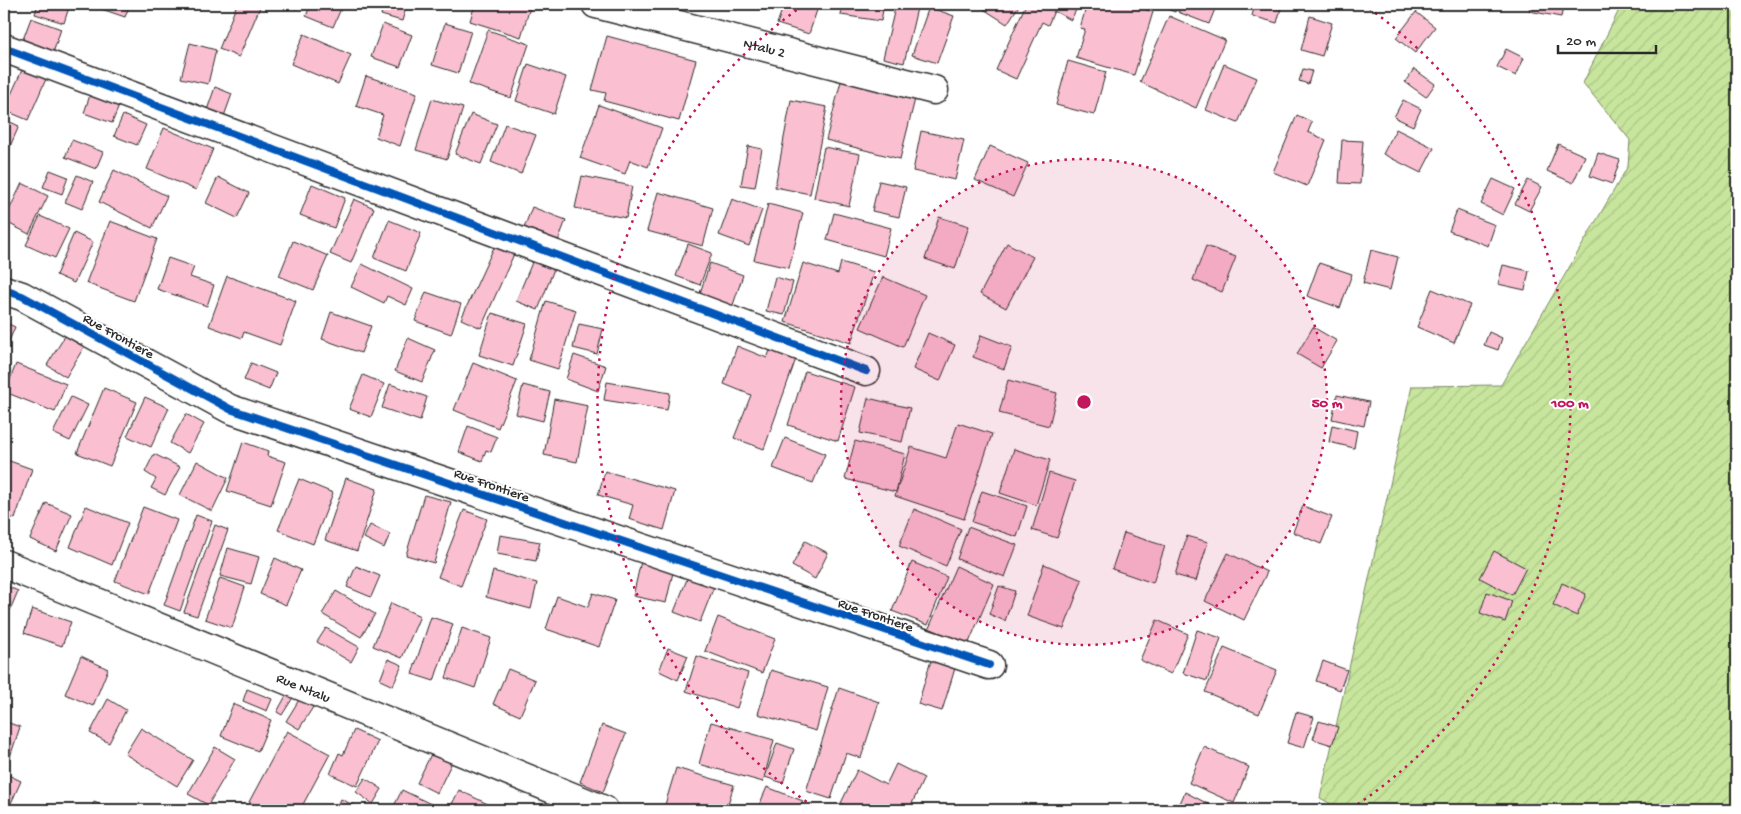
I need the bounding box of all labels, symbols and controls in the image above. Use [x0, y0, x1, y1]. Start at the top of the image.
scale bar [1558, 22, 1656, 54]
text: 20 m [1566, 33, 1596, 51]
street label: Ntalu 2 [741, 36, 787, 63]
street label: Rue Frontiere [79, 311, 157, 364]
centre of rings [1075, 393, 1093, 411]
text: 50 m [1312, 395, 1343, 413]
text: 100 m [1550, 395, 1589, 413]
street label: Rue Frontiere [451, 466, 532, 507]
street label: Rue Frontiere [835, 596, 916, 637]
street label: Rue Ntalu [273, 671, 333, 708]

